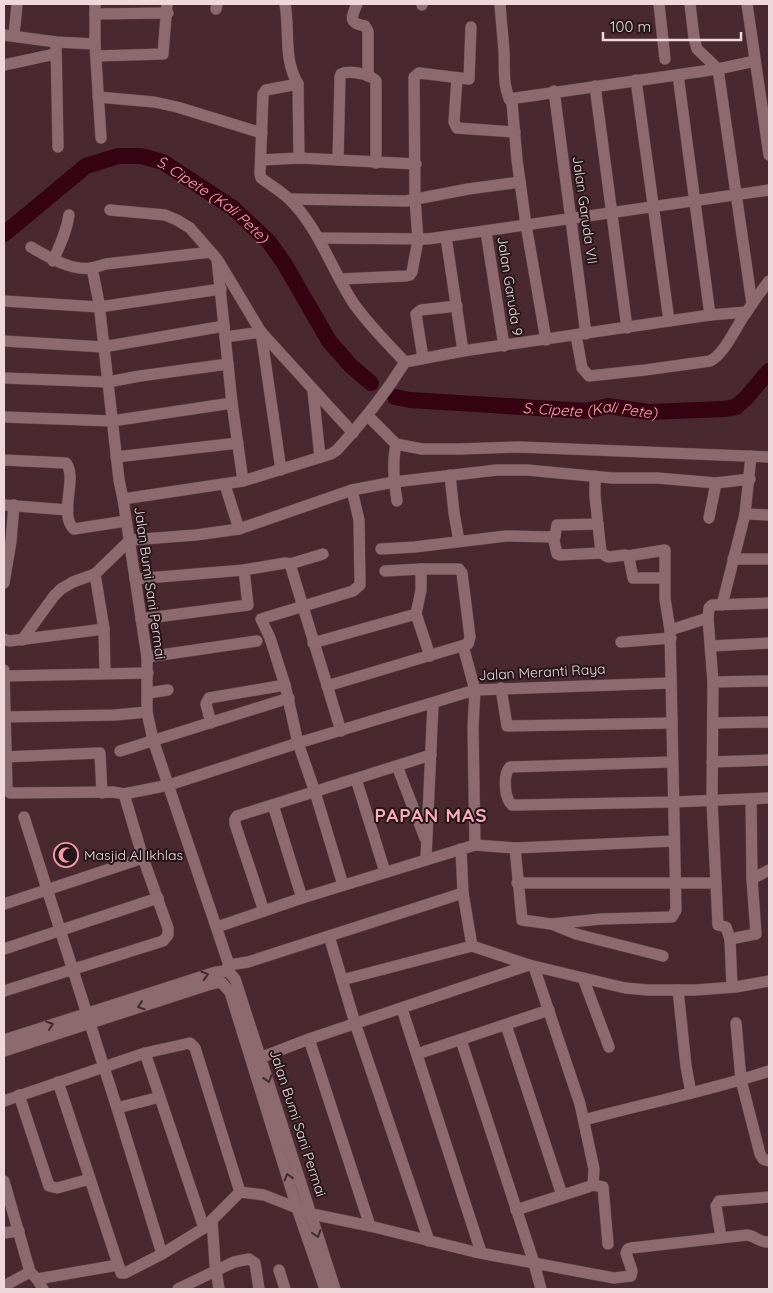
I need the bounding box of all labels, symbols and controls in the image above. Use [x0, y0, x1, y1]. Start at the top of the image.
scale bar [603, 10, 740, 42]
text: 100 m [610, 17, 651, 36]
water label: S. Cipete (Kali Pete) [155, 151, 274, 248]
street label: Jalan Garuda VII [569, 155, 601, 265]
street label: Jalan Garuda 9 [493, 235, 527, 337]
water label: S. Cipete (Kali Pete) [522, 396, 659, 422]
street label: Jalan Bumi Sani Permai [130, 506, 170, 660]
street label: Jalan Meranti Raya [478, 660, 606, 684]
district label: PAPAN MAS [374, 803, 488, 827]
mosque icon: Masjid Al Ikhlas [53, 842, 79, 868]
place label: Masjid Al Ikhlas [84, 846, 183, 864]
one-way arrow [200, 971, 208, 981]
one-way arrow [138, 1001, 146, 1011]
one-way arrow [45, 1020, 54, 1030]
street label: Jalan Bumi Sani Permai [266, 1047, 330, 1199]
one-way arrow [262, 1075, 272, 1083]
one-way arrow [283, 1173, 293, 1181]
one-way arrow [312, 1229, 322, 1238]

